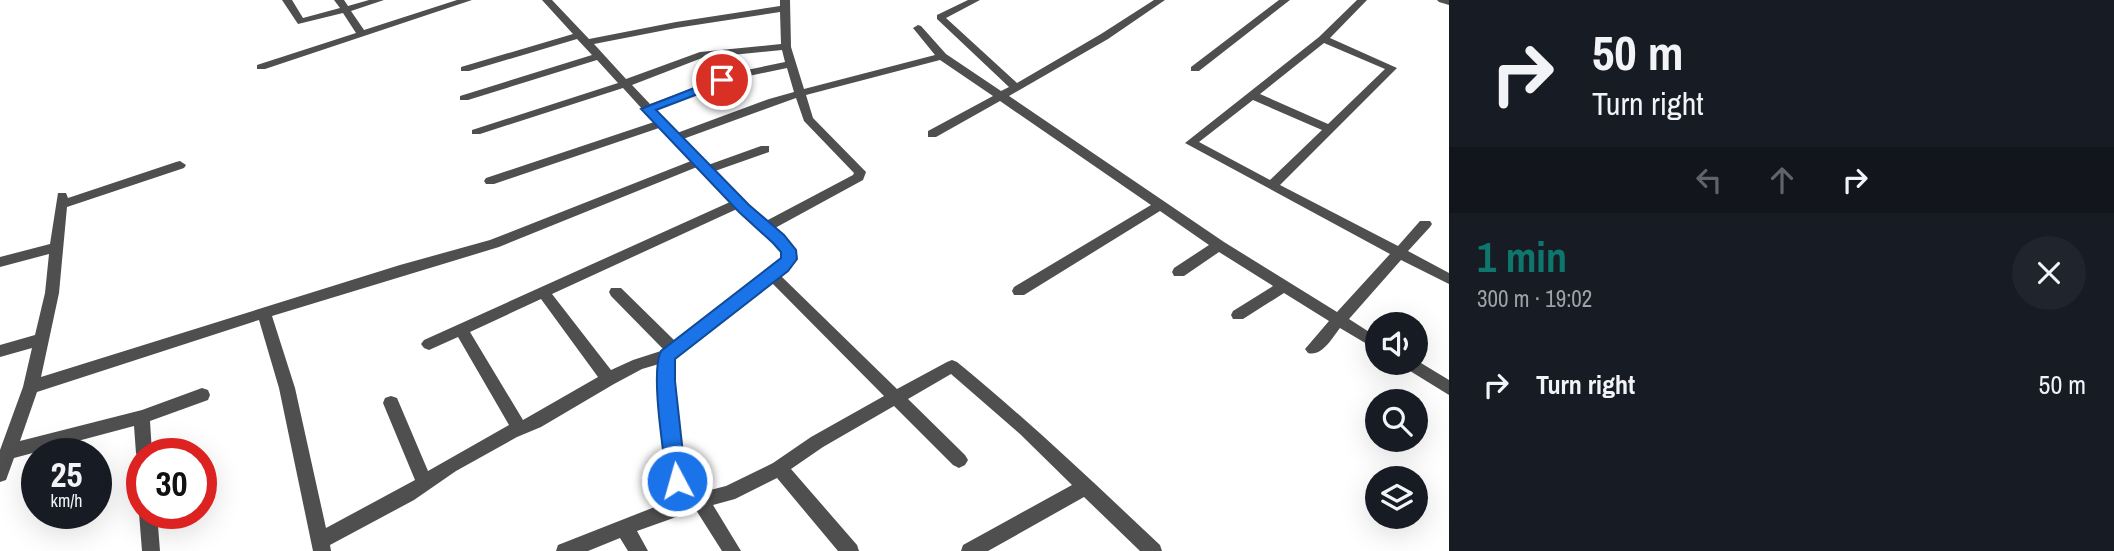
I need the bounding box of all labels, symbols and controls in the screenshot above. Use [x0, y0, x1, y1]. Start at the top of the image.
text: 50 m [1592, 19, 1684, 85]
icon: right [1477, 28, 1568, 119]
pin [692, 50, 752, 110]
icon: arrive [703, 61, 741, 99]
text: Turn right [1592, 82, 1704, 125]
icon: left [1690, 161, 1728, 199]
icon: ahead [1763, 161, 1801, 199]
icon: right [1836, 161, 1874, 199]
text: 1 min [1477, 229, 1567, 285]
button: close [2012, 236, 2086, 310]
text: 300 m · 19:02 [1477, 283, 1592, 314]
map controls [1365, 312, 1428, 529]
button: sound [1365, 312, 1428, 375]
icon: right [1477, 366, 1515, 404]
text: Turn right [1536, 367, 1635, 402]
text: 50 m [2039, 367, 2086, 402]
button: search [1365, 389, 1428, 452]
speed limit sign: 30 [126, 438, 217, 529]
position arrow [640, 444, 714, 518]
text: 25 [51, 451, 82, 498]
button: layers [1365, 466, 1428, 529]
text: km/h [51, 488, 83, 513]

